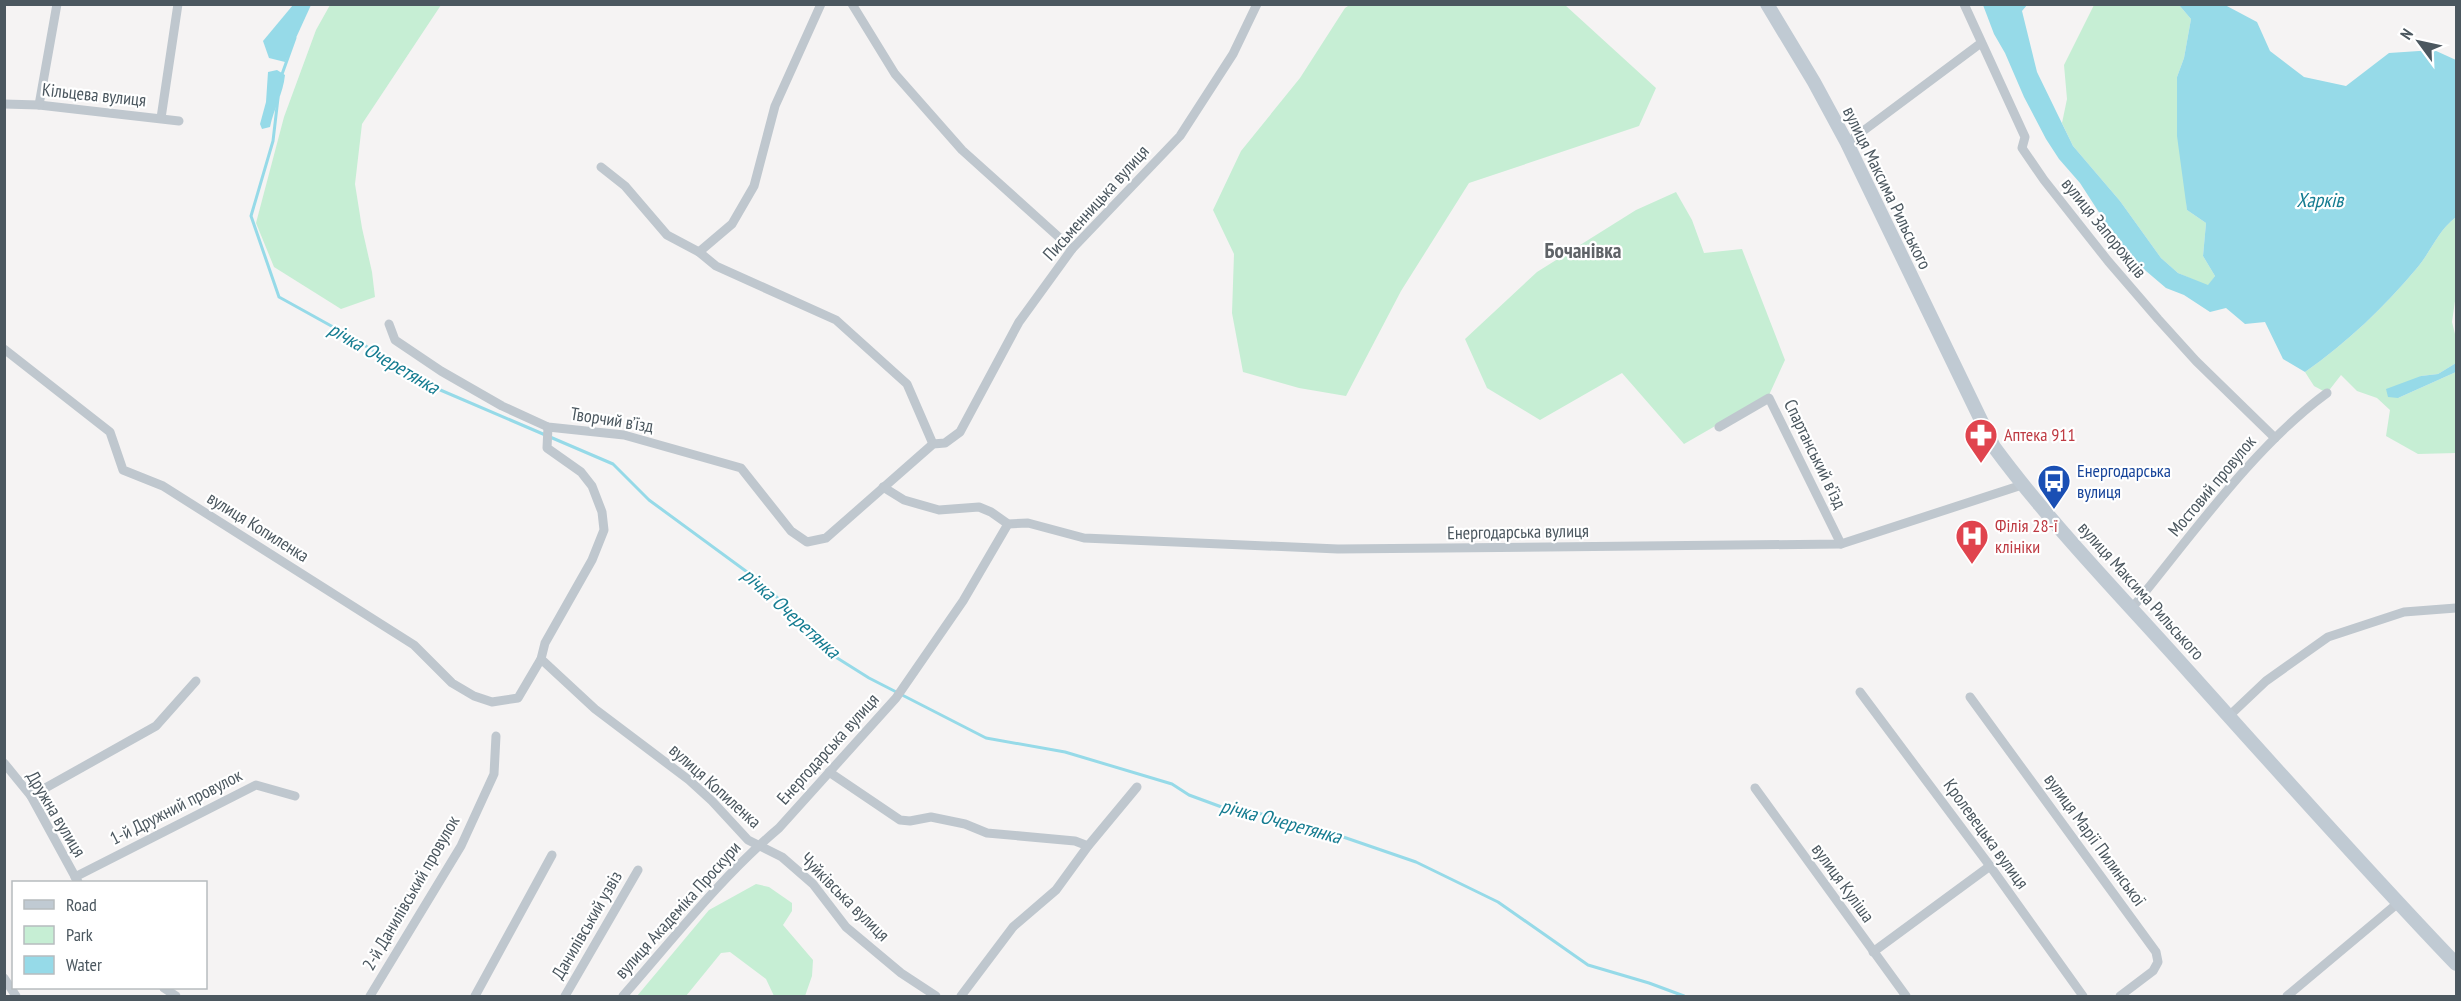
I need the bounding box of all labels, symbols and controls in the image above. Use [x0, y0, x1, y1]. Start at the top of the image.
north arrow [2389, 12, 2449, 72]
text: N [2396, 25, 2417, 43]
street label: Кільцева вулиця [41, 78, 147, 111]
street label: вулиця Максима Рильського [1838, 103, 1937, 273]
street label: Письменницька вулиця [1038, 140, 1154, 265]
street label: вулиця Запорожців [2057, 173, 2152, 283]
water label: Харків [2297, 187, 2345, 213]
district label: Бочанівка [1545, 237, 1622, 264]
water label: річка Очеретянка [324, 316, 445, 401]
street label: Спартанський в’їзд [1779, 395, 1852, 512]
street label: Творчий в’їзд [569, 402, 655, 437]
pharmacy icon: Аптека 911 [1963, 417, 1999, 464]
place label: Аптека 911 [2004, 423, 2076, 446]
street label: Мостовий провулок [2163, 430, 2261, 541]
place label: Енергодарська вулиця [2077, 459, 2171, 503]
bus stop icon: Енергодарська вулиця [2036, 463, 2072, 510]
street label: вулиця Копиленка [203, 486, 314, 567]
place label: Філія 28-ї клініки [1995, 514, 2058, 558]
street label: вулиця Максима Рильського [2073, 517, 2210, 665]
hospital icon: Філія 28-ї клініки [1954, 518, 1990, 565]
street label: Енергодарська вулиця [1447, 519, 1589, 544]
water label: річка Очеретянка [736, 562, 846, 665]
street label: Енергодарська вулиця [772, 688, 884, 809]
street label: вулиця Копиленка [665, 738, 766, 833]
street label: 1-й Дружний провулок [106, 763, 246, 850]
street label: Дружна вулиця [22, 766, 91, 861]
street label: вулиця Марії Пилинської [2040, 769, 2151, 911]
street label: Кролевецька вулиця [1939, 774, 2034, 893]
water label: річка Очеретянка [1218, 792, 1345, 850]
street label: 2-й Данилівський провулок [357, 811, 464, 974]
street label: вулиця Академіка Проскури [610, 836, 746, 983]
street label: вулиця Куліша [1807, 839, 1880, 927]
street label: Чуйківська вулиця [796, 847, 895, 946]
street label: Данилівський узвіз [546, 866, 627, 983]
legend [12, 881, 207, 989]
text: Road [66, 893, 97, 916]
text: Park [66, 923, 93, 946]
text: Water [66, 953, 102, 976]

